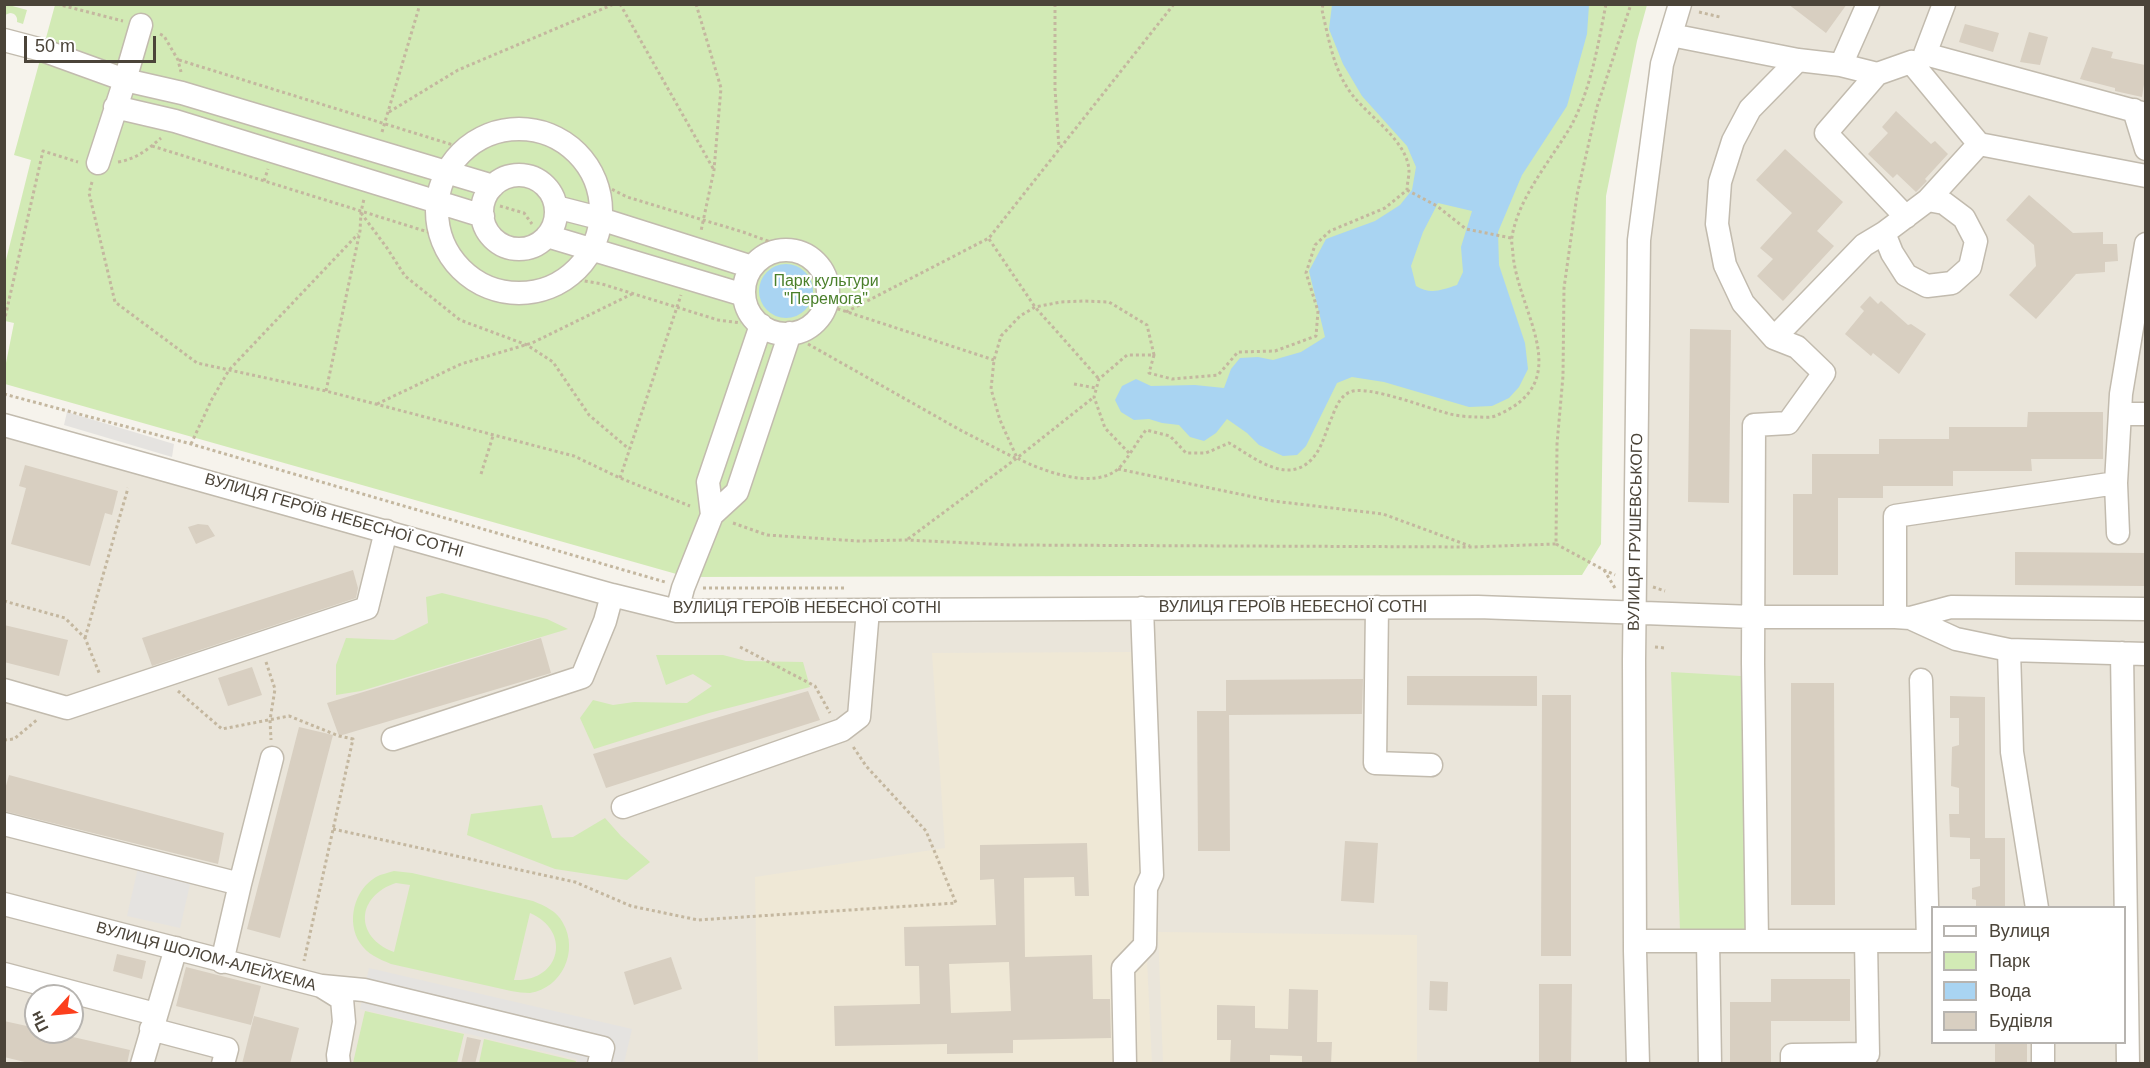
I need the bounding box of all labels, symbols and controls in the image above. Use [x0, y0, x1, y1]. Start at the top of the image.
scale bar [27, 24, 159, 62]
text: 50 m [35, 36, 75, 56]
park label: Парк культури "Перемога" [773, 272, 879, 310]
street label: ВУЛИЦЯ ГРУШЕВСЬКОГО [1625, 433, 1647, 631]
street label: ВУЛИЦЯ ГЕРОЇВ НЕБЕСНОЇ СОТНІ [202, 470, 466, 562]
street label: ВУЛИЦЯ ГЕРОЇВ НЕБЕСНОЇ СОТНІ [1159, 598, 1427, 618]
street label: ВУЛИЦЯ ГЕРОЇВ НЕБЕСНОЇ СОТНІ [673, 599, 941, 619]
legend [1931, 906, 2126, 1044]
street label: ВУЛИЦЯ ШОЛОМ-АЛЕЙХЕМА [94, 918, 318, 996]
text: Вулиця [1989, 921, 2050, 941]
text: Парк [1989, 951, 2030, 971]
text: Вода [1989, 981, 2031, 1001]
north arrow [24, 984, 84, 1044]
text: Пн [27, 1008, 52, 1035]
text: Будівля [1989, 1011, 2053, 1031]

